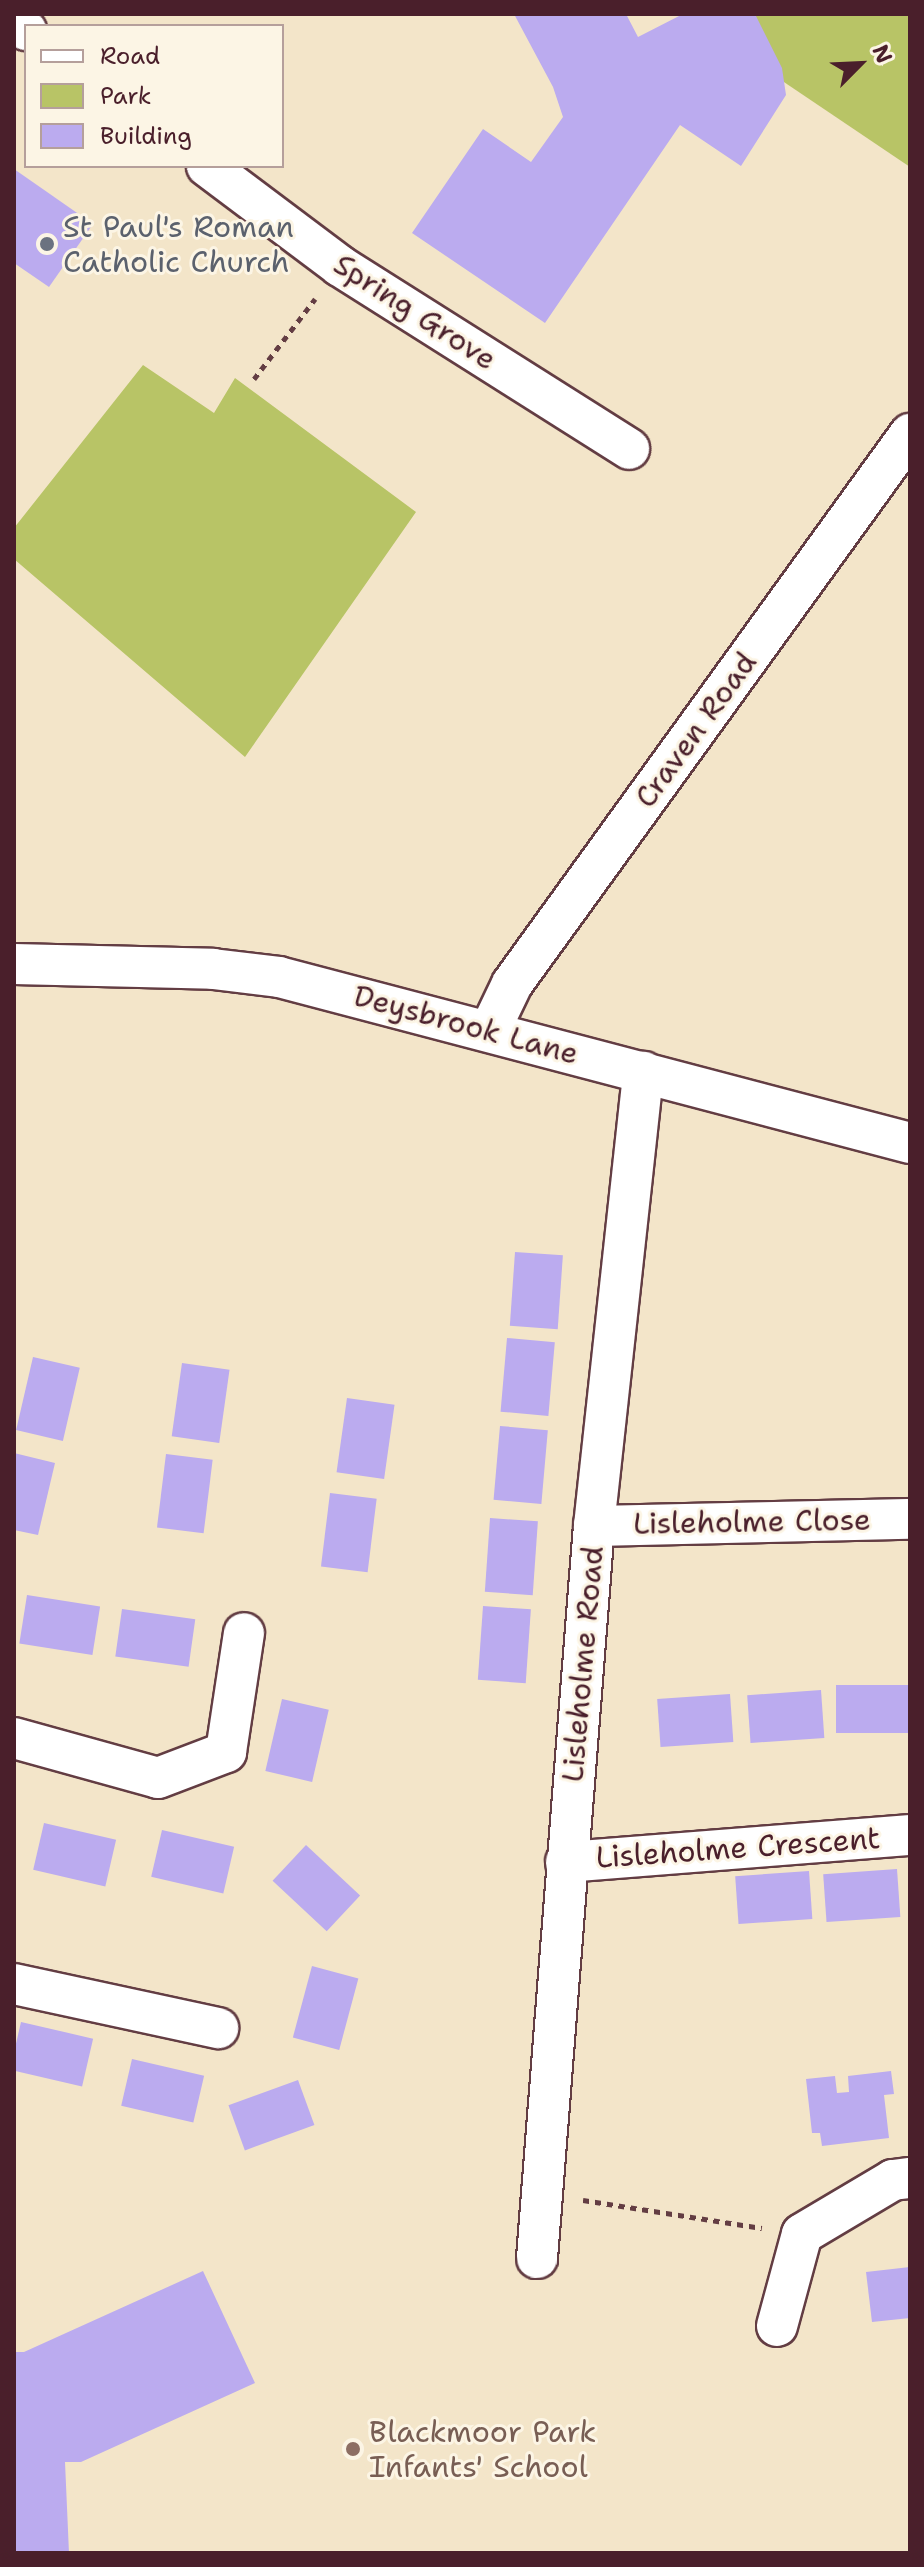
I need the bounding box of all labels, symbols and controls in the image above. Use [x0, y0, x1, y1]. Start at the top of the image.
legend [24, 24, 284, 168]
north arrow [820, 24, 900, 104]
text: Road [100, 40, 160, 72]
text: N [866, 40, 899, 68]
text: Park [100, 80, 152, 112]
text: Building [100, 120, 192, 152]
place label: St Paul's Roman Catholic Church [63, 209, 294, 280]
marker: St Paul's Roman Catholic Church [38, 235, 56, 253]
street label: Spring Grove [327, 246, 503, 378]
street label: Craven Road [628, 645, 764, 815]
street label: Deysbrook Lane [350, 978, 582, 1072]
street label: Lisleholme Close [633, 1502, 871, 1542]
street label: Lisleholme Road [555, 1544, 611, 1784]
street label: Lisleholme Crescent [595, 1820, 881, 1876]
place label: Blackmoor Park Infants' School [369, 2414, 597, 2484]
marker: Blackmoor Park Infants' School [344, 2440, 362, 2458]

